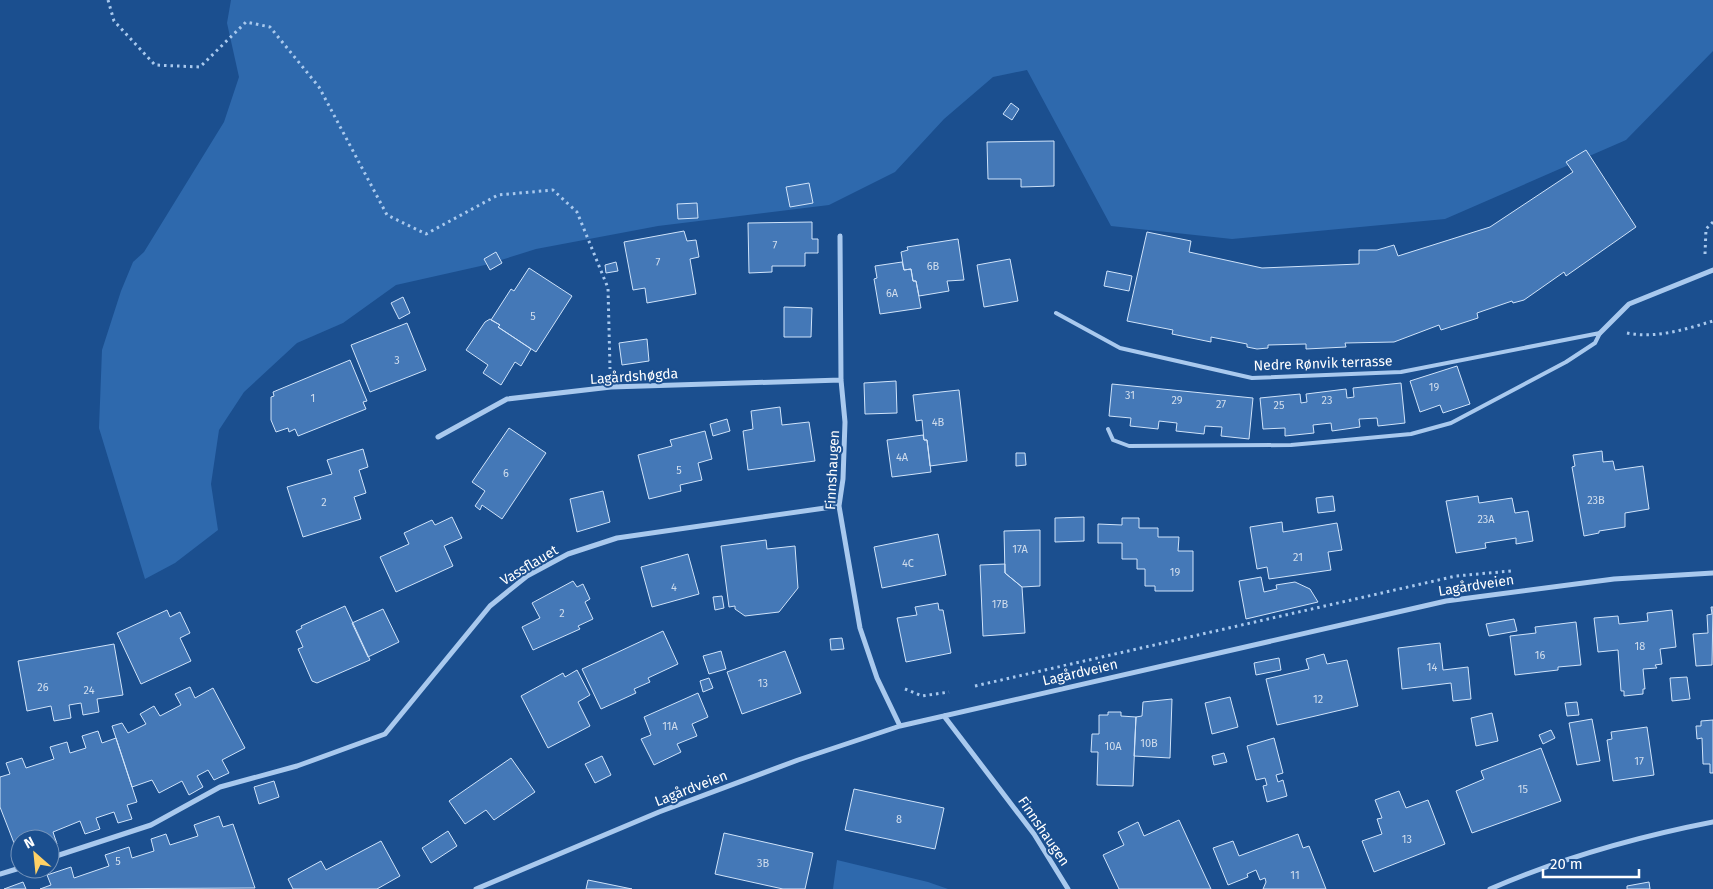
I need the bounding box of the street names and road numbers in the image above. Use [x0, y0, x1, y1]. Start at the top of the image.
street label: Nedre Rønvik terrasse [1253, 353, 1393, 374]
street label: Lagårdshøgda [589, 365, 679, 388]
street label: Finnshaugen [822, 430, 843, 510]
street label: Vassflauet [497, 541, 562, 589]
street label: Lagårdveien [1437, 571, 1515, 600]
street label: Lagårdveien [1041, 656, 1119, 689]
street label: Lagårdveien [652, 767, 730, 810]
street label: Finnshaugen [1014, 793, 1073, 869]

